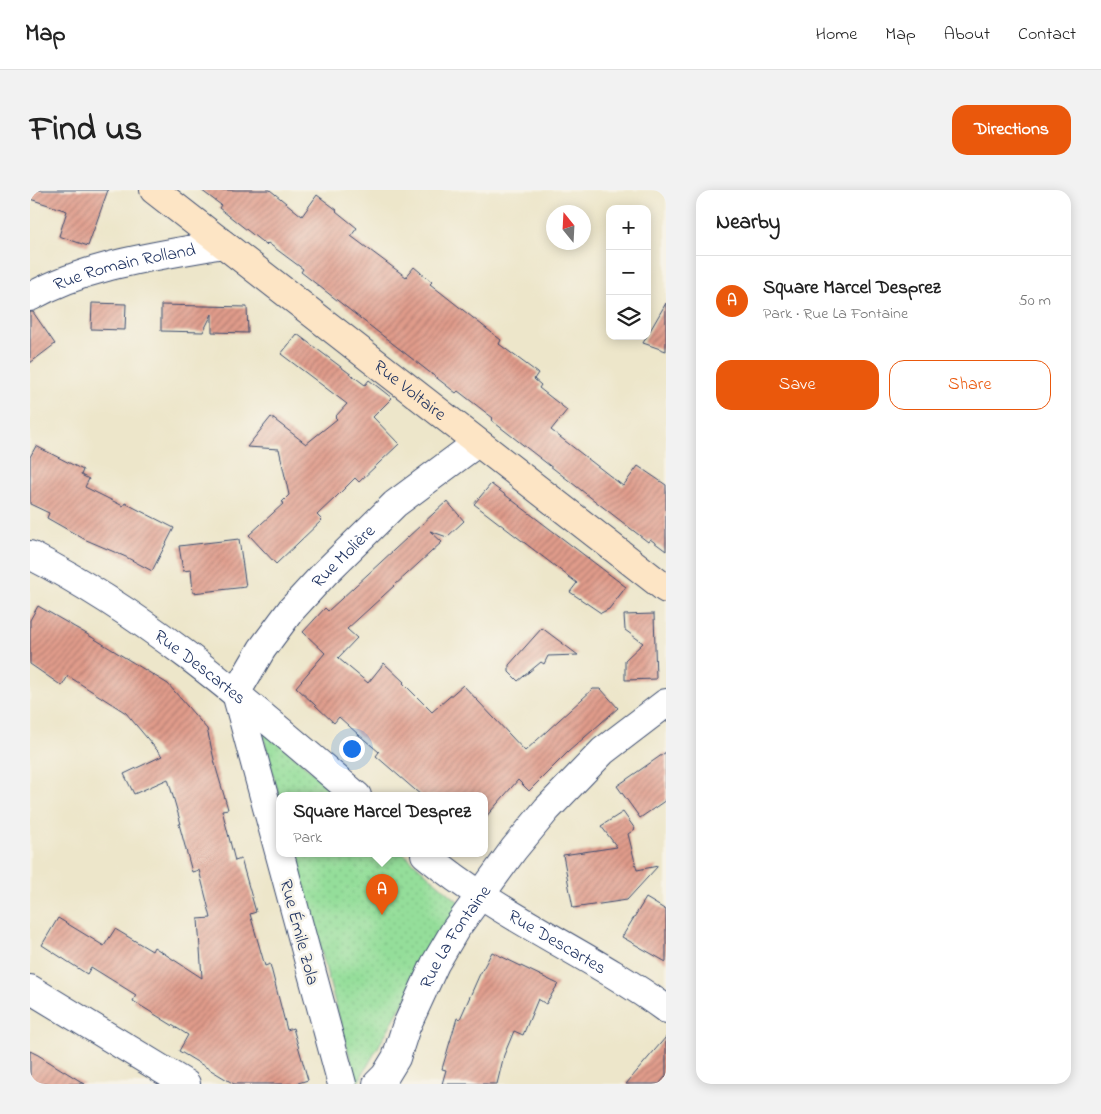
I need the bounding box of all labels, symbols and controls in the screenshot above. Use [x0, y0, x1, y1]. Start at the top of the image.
text: Map [25, 17, 66, 52]
text: Home [816, 22, 857, 48]
text: Map [885, 22, 916, 48]
text: About [944, 22, 990, 48]
text: Contact [1018, 22, 1076, 48]
text: Find us [30, 105, 142, 156]
button: Directions [952, 105, 1071, 155]
north arrow [546, 205, 591, 250]
map controls [606, 205, 651, 340]
button: + [606, 205, 651, 250]
text: Nearby [716, 208, 780, 238]
street label: Rue Romain Rolland [50, 238, 198, 299]
button: − [606, 250, 651, 295]
text: Square Marcel Desprez [763, 275, 941, 302]
text: A [727, 289, 737, 313]
text: 50 m [1019, 289, 1051, 313]
button: layers [606, 295, 651, 340]
text: Park · Rue La Fontaine [763, 302, 908, 326]
street label: Rue Voltaire [367, 355, 452, 429]
button: Save [716, 360, 879, 410]
button: Share [889, 360, 1051, 410]
street label: Rue Molière [307, 519, 383, 595]
street label: Rue Descartes [148, 624, 251, 712]
your location [339, 736, 365, 762]
popup [276, 792, 488, 857]
text: Square Marcel Desprez [293, 799, 471, 826]
text: Park [293, 826, 322, 850]
pin: A [366, 874, 398, 915]
street label: Rue Émile Zola [272, 877, 325, 988]
street label: Rue La Fontaine [414, 880, 499, 993]
street label: Rue Descartes [502, 904, 611, 982]

